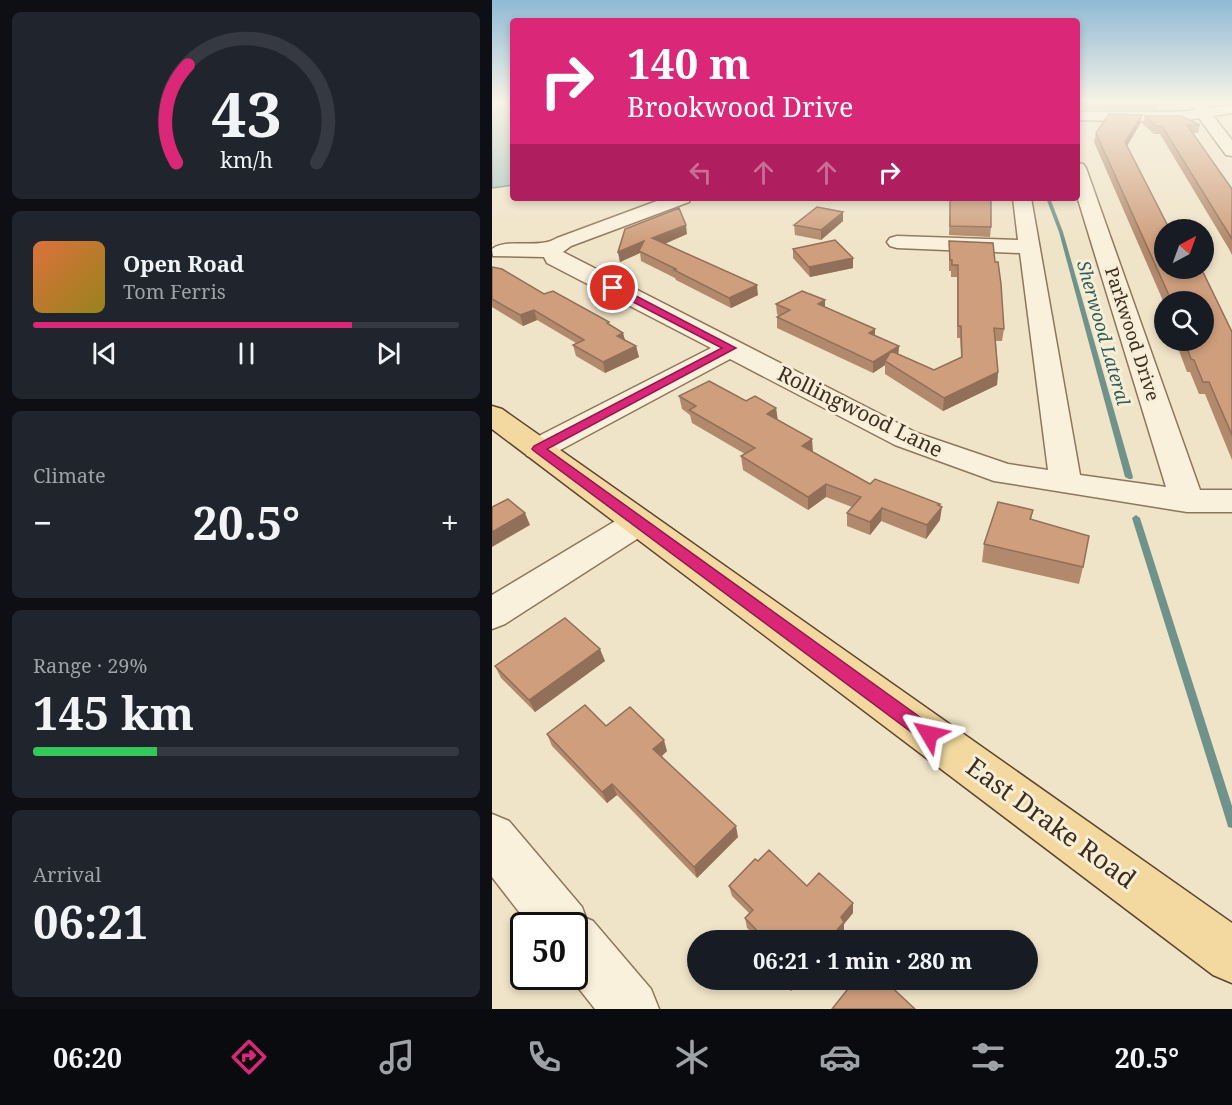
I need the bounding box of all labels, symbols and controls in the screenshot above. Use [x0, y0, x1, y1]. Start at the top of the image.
text: 140 m [627, 34, 751, 91]
icon: right [528, 42, 606, 120]
text: 43 [211, 70, 281, 155]
text: Brookwood Drive [627, 88, 853, 125]
text: km/h [220, 145, 273, 174]
icon: left [684, 156, 717, 189]
icon: ahead [747, 156, 780, 189]
icon: ahead [810, 156, 843, 189]
icon: right [873, 156, 906, 189]
north arrow [1154, 219, 1214, 279]
map controls [1154, 219, 1214, 351]
text: Open Road [123, 248, 244, 278]
water label: Sherwood Lateral [1072, 258, 1136, 408]
pin [587, 262, 638, 313]
street label: Parkwood Drive [1100, 264, 1166, 404]
icon: arrive [596, 271, 629, 304]
text: Tom Ferris [123, 278, 226, 305]
button: search [1154, 291, 1214, 351]
icon: previous [88, 337, 121, 370]
icon: pause [230, 337, 263, 370]
icon: next [372, 337, 405, 370]
street label: Rollingwood Lane [773, 359, 948, 463]
text: Climate [33, 462, 106, 489]
text: 20.5° [193, 492, 300, 553]
text: − [33, 500, 52, 545]
text: + [441, 500, 459, 545]
text: Range · 29% [33, 652, 147, 679]
text: 145 km [33, 682, 194, 743]
position arrow [897, 702, 961, 766]
street label: East Drake Road [959, 748, 1144, 896]
text: Arrival [33, 861, 101, 888]
text: 06:21 [33, 891, 148, 952]
speed limit sign: 50 [510, 912, 588, 990]
text: 06:21 · 1 min · 280 m [753, 945, 972, 975]
icon: directions [228, 1036, 270, 1078]
icon: music [376, 1036, 418, 1078]
icon: phone [523, 1036, 565, 1078]
icon: climate [671, 1036, 713, 1078]
icon: car [819, 1036, 861, 1078]
icon: filters [967, 1036, 1009, 1078]
text: 06:20 [53, 1039, 122, 1076]
text: 20.5° [1115, 1039, 1179, 1076]

